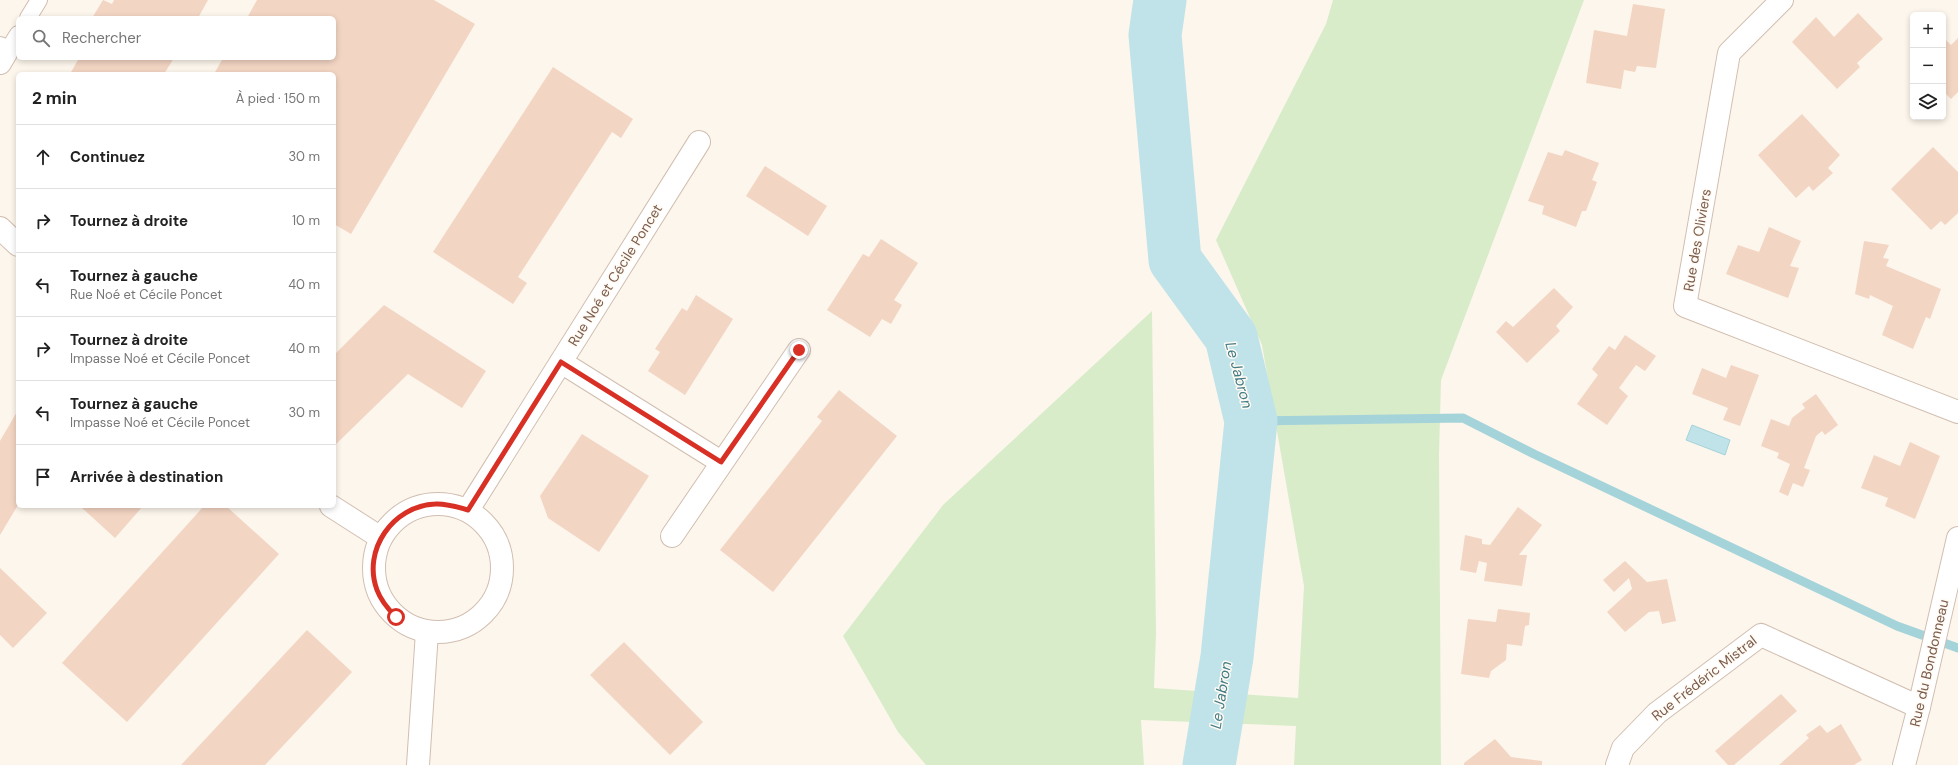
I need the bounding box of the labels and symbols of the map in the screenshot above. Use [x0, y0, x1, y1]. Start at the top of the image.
street label: Rue des Oliviers [1679, 187, 1715, 293]
street label: Rue Noé et Cécile Poncet [564, 201, 666, 349]
water label: Le Jabron [1221, 340, 1258, 411]
route end [790, 341, 808, 359]
street label: Rue du Bondonneau [1906, 598, 1952, 728]
route start [387, 608, 405, 626]
street label: Rue Frédéric Mistral [1648, 631, 1760, 725]
water label: Le Jabron [1206, 659, 1236, 730]

